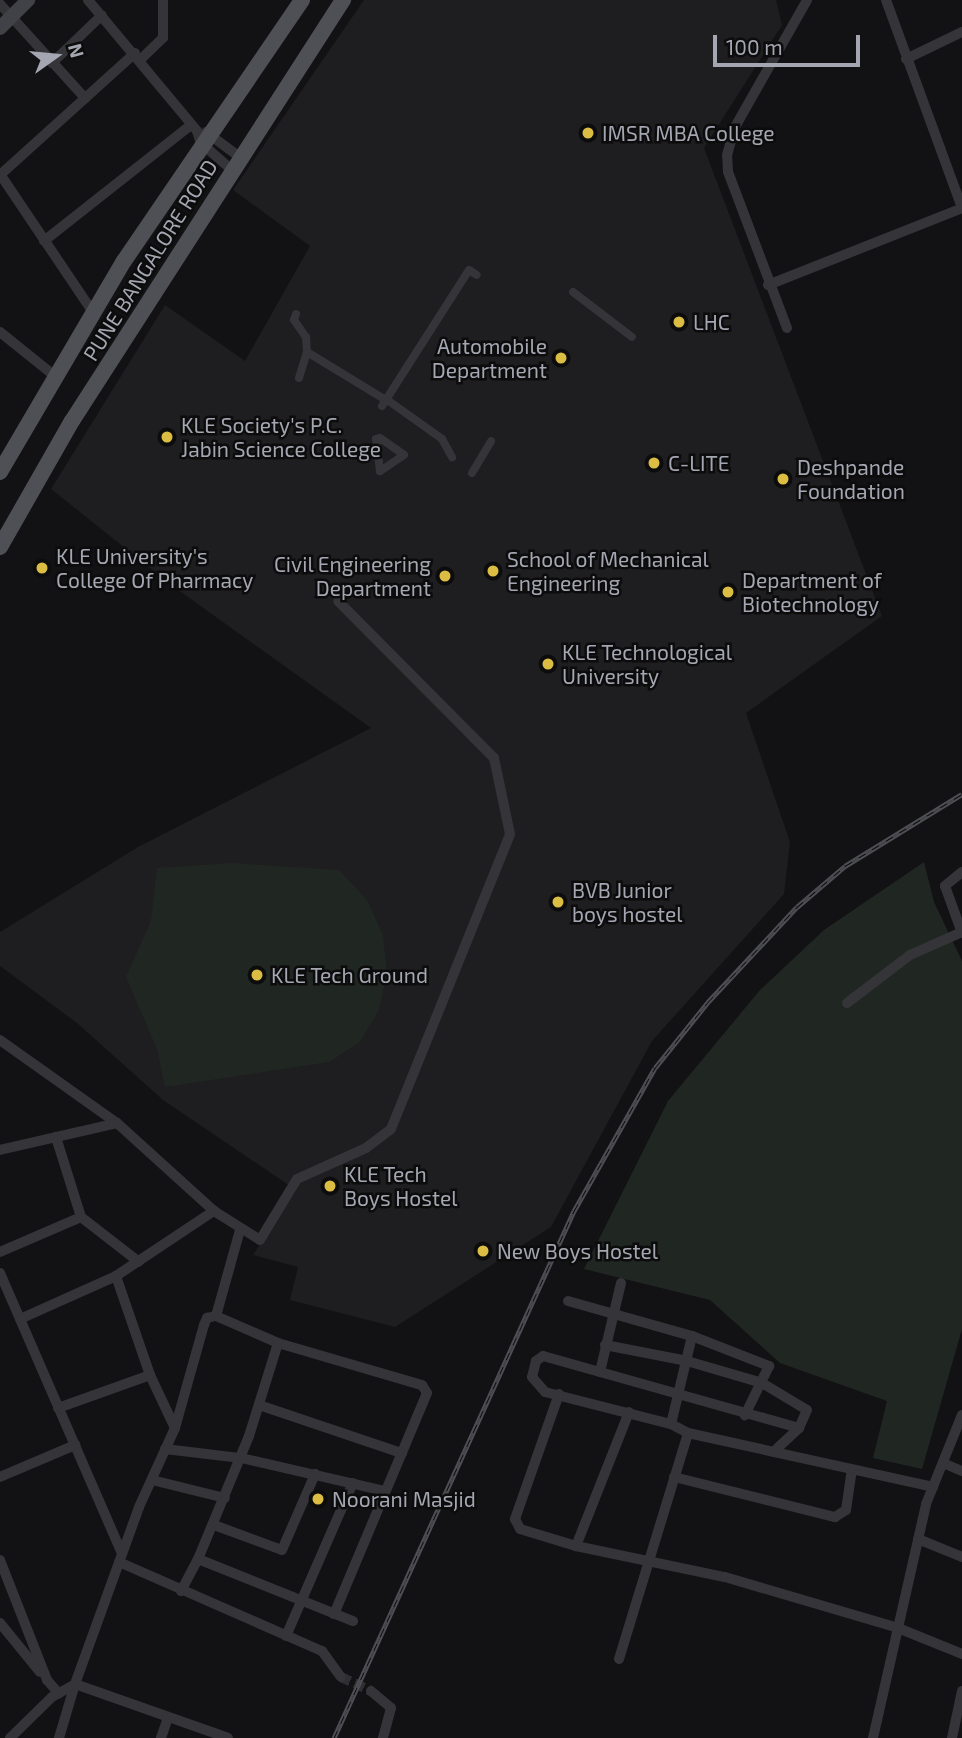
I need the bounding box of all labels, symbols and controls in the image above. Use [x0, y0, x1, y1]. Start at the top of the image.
north arrow [21, 21, 91, 91]
scale bar [717, 21, 864, 65]
text: 100 m [726, 34, 783, 59]
text: N [64, 41, 90, 60]
place label: IMSR MBA College [602, 120, 775, 146]
marker: IMSR MBA College [580, 125, 596, 141]
street label: PUNE BANGALORE ROAD [78, 155, 222, 365]
place label: LHC [693, 309, 730, 335]
marker: LHC [671, 314, 687, 330]
place label: Automobile Department [432, 333, 547, 383]
marker: Automobile Department [553, 350, 569, 366]
place label: KLE Society's P.C. Jabin Science College [181, 412, 381, 462]
marker: KLE Society's P.C. Jabin Science College [159, 429, 175, 445]
place label: C-LITE [668, 450, 729, 476]
place label: Deshpande Foundation [797, 454, 905, 504]
marker: C-LITE [646, 455, 662, 471]
marker: Deshpande Foundation [775, 471, 791, 487]
place label: KLE University's College Of Pharmacy [56, 543, 254, 593]
place label: School of Mechanical Engineering [507, 546, 710, 596]
place label: Civil Engineering Department [273, 551, 431, 601]
marker: KLE University's College Of Pharmacy [34, 560, 50, 576]
marker: School of Mechanical Engineering [485, 563, 501, 579]
place label: Department of Biotechnology [742, 567, 882, 617]
marker: Civil Engineering Department [437, 568, 453, 584]
marker: Department of Biotechnology [720, 584, 736, 600]
place label: KLE Technological University [562, 639, 732, 689]
marker: KLE Technological University [540, 656, 556, 672]
place label: BVB Junior boys hostel [572, 877, 683, 927]
marker: BVB Junior boys hostel [550, 894, 566, 910]
place label: KLE Tech Ground [271, 962, 428, 988]
marker: KLE Tech Ground [249, 967, 265, 983]
place label: KLE Tech Boys Hostel [344, 1161, 457, 1211]
marker: KLE Tech Boys Hostel [322, 1178, 338, 1194]
place label: New Boys Hostel [497, 1238, 658, 1264]
marker: New Boys Hostel [475, 1243, 491, 1259]
place label: Noorani Masjid [332, 1486, 476, 1512]
marker: Noorani Masjid [310, 1491, 326, 1507]

